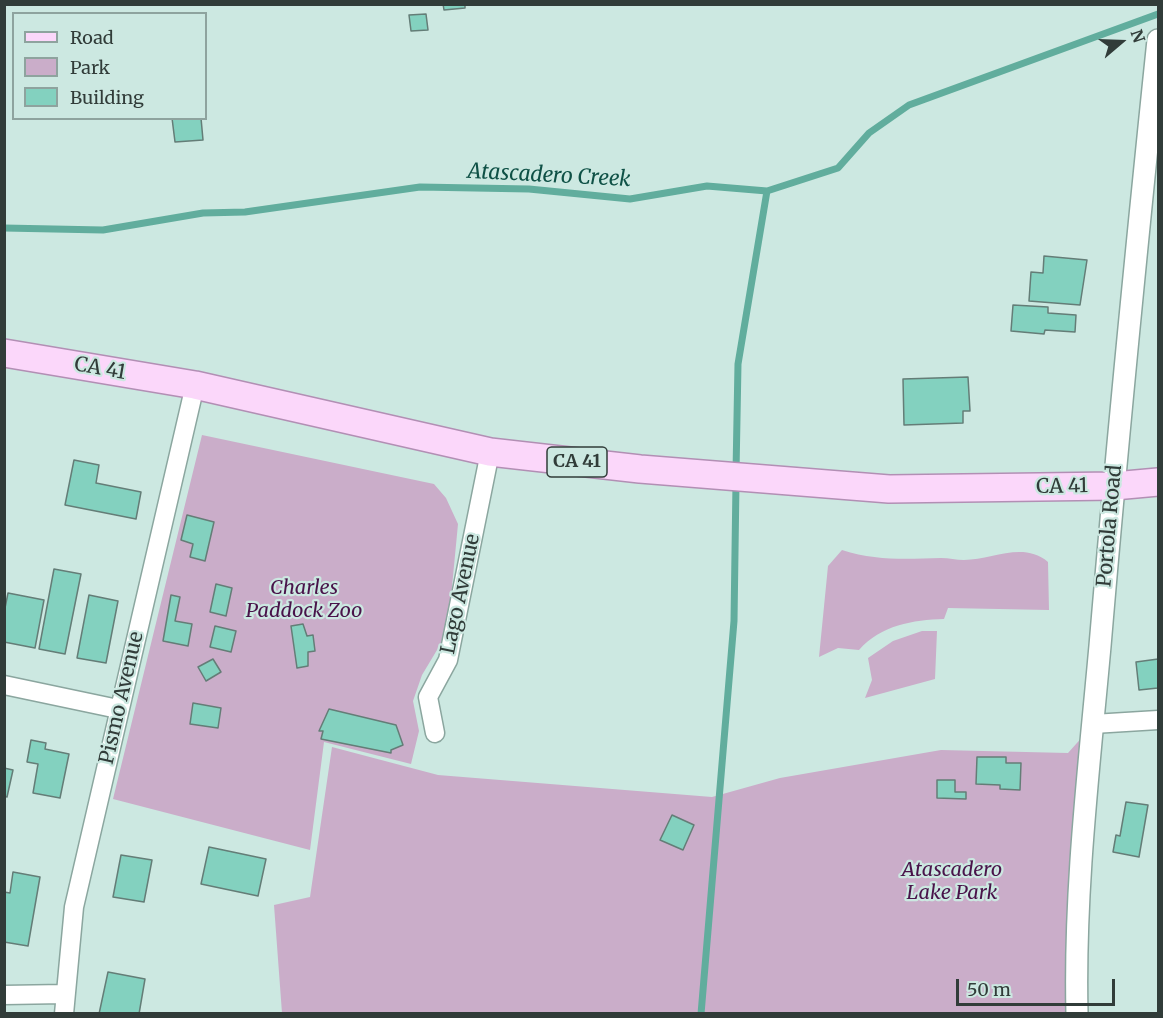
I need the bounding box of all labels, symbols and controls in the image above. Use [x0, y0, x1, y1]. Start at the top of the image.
legend [12, 12, 207, 120]
north arrow [1091, 12, 1151, 72]
text: Road [70, 26, 114, 49]
text: N [1127, 27, 1150, 45]
text: Park [70, 56, 110, 79]
text: Building [70, 86, 144, 109]
water label: Atascadero Creek [467, 159, 631, 193]
street label: CA 41 [72, 353, 128, 385]
road number: CA 41 [547, 447, 607, 477]
street label: Portola Road [1093, 464, 1127, 588]
street label: CA 41 [1036, 475, 1088, 499]
street label: Lago Avenue [437, 532, 485, 656]
park label: Charles Paddock Zoo [246, 576, 362, 623]
street label: Pismo Avenue [95, 629, 149, 767]
park label: Atascadero Lake Park [902, 858, 1002, 905]
scale bar [959, 967, 1118, 1005]
text: 50 m [967, 978, 1011, 1001]

